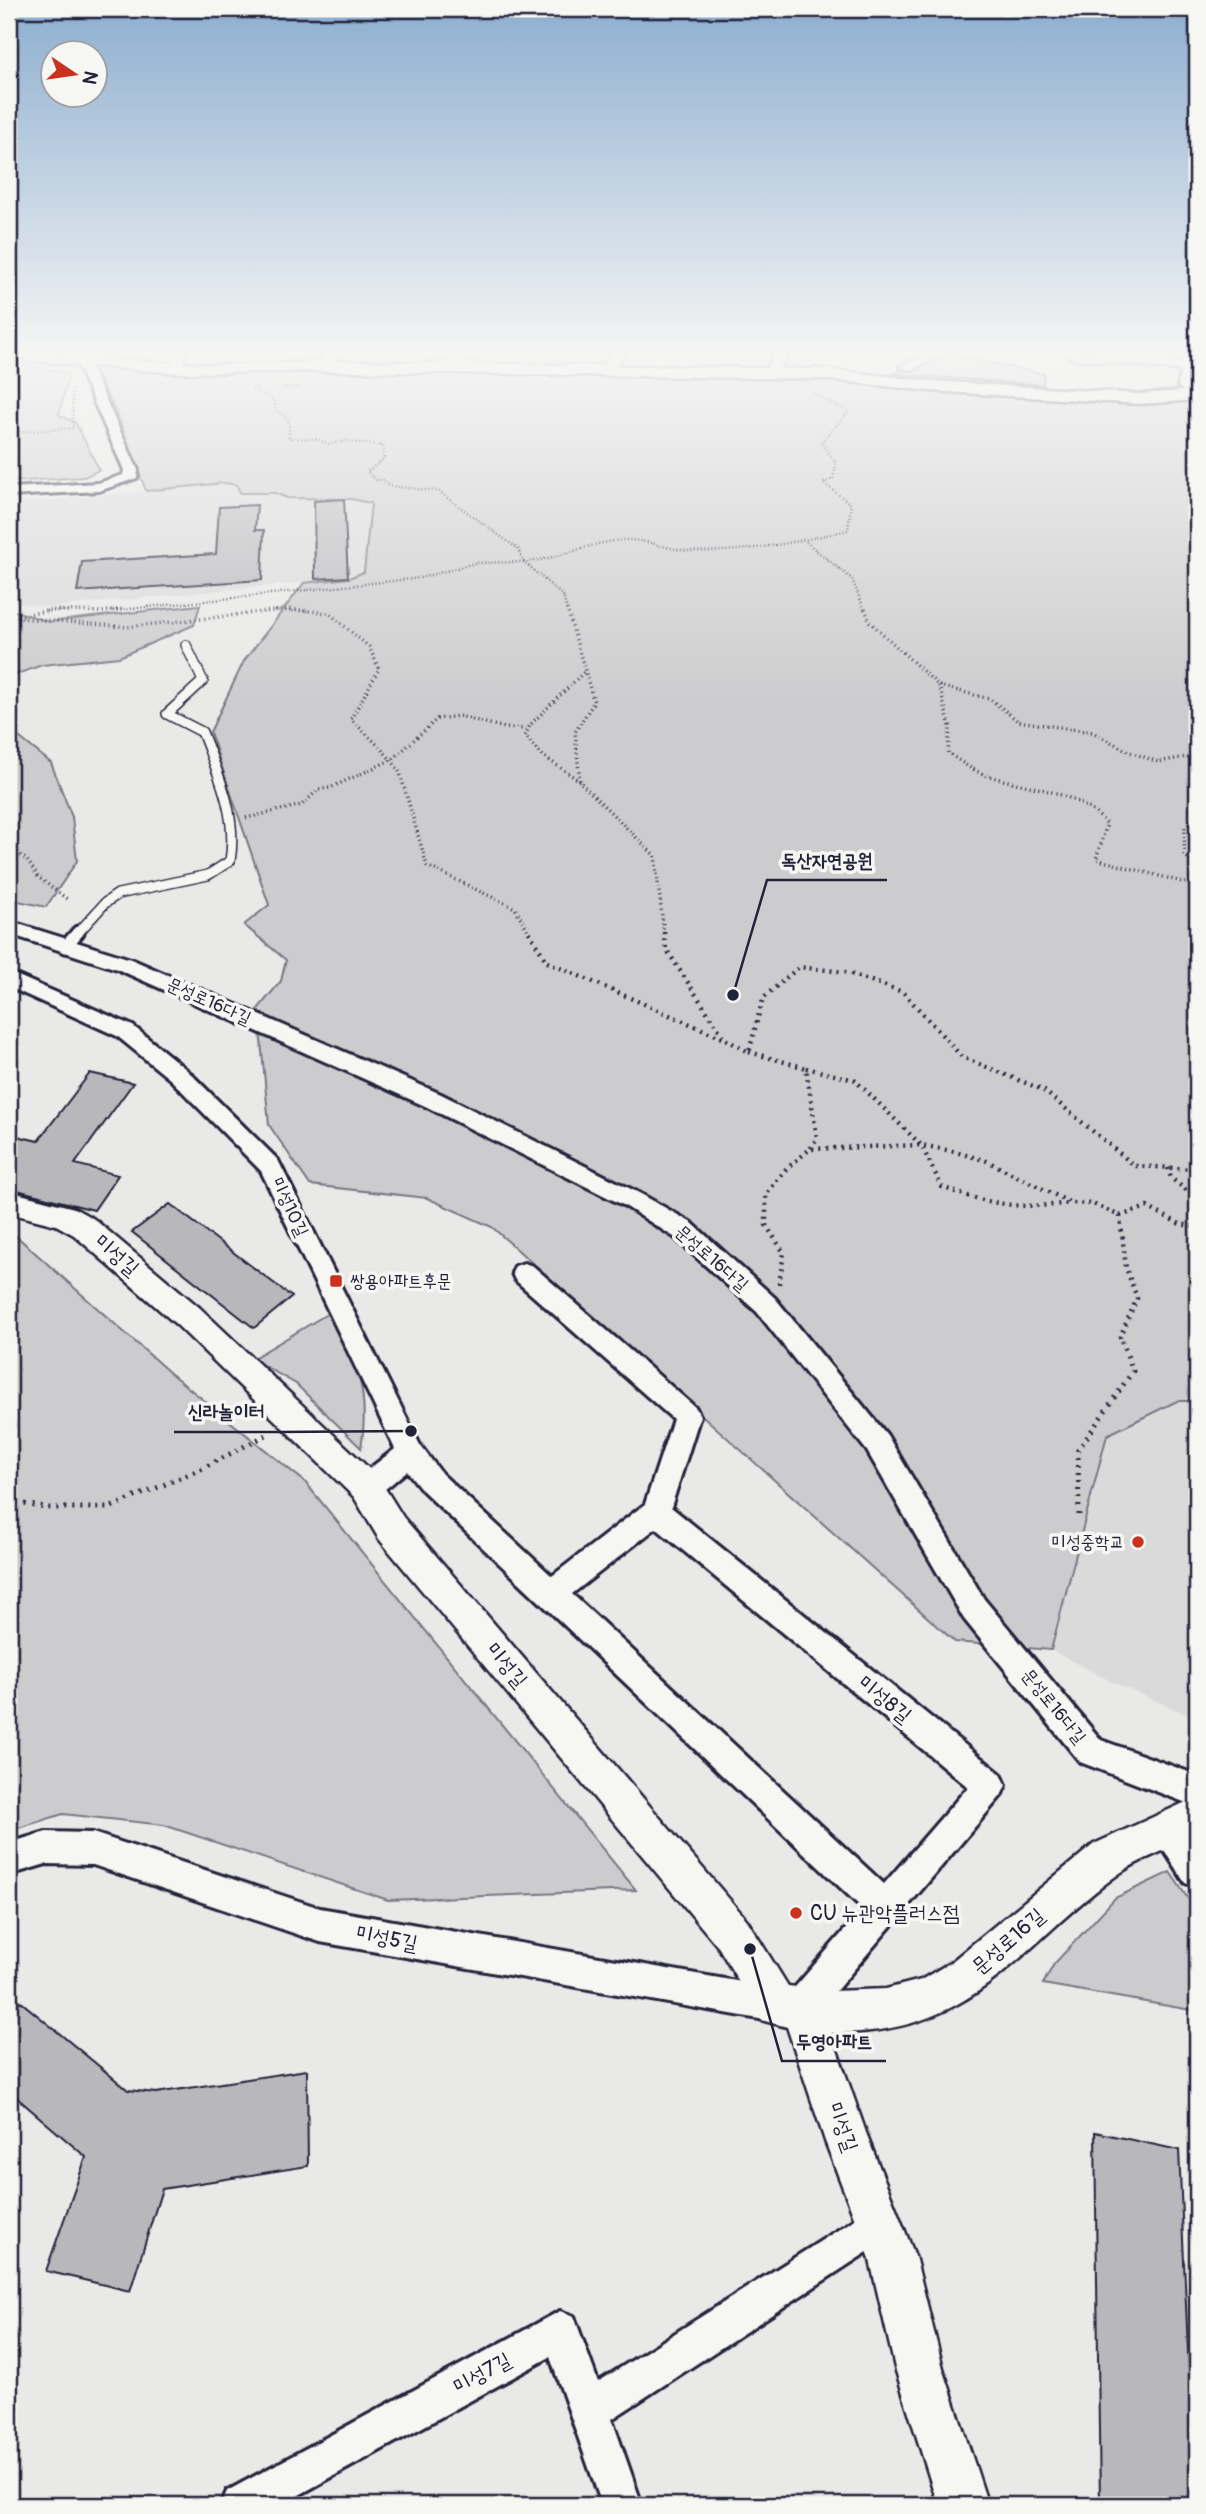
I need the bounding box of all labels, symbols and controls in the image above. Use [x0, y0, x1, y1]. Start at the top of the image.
north arrow [38, 38, 108, 108]
text: N [76, 69, 103, 87]
callout: 독산자연공원 [767, 840, 887, 880]
text: 독산자연공원 [781, 849, 873, 873]
street label: 문성로16다길 [163, 973, 255, 1030]
street label: 미성10길 [266, 1174, 313, 1241]
street label: 문성로16다길 [670, 1220, 754, 1297]
street label: 미성길 [89, 1229, 145, 1282]
place label: 쌍용아파트후문 [350, 1270, 451, 1293]
marker: 쌍용아파트후문 [328, 1273, 344, 1289]
callout: 신라놀이터 [174, 1392, 278, 1432]
text: 신라놀이터 [188, 1400, 264, 1424]
place label: 미성중학교 [1052, 1531, 1124, 1554]
marker: 미성중학교 [1130, 1534, 1146, 1550]
street label: 미성길 [480, 1637, 533, 1693]
street label: 문성로16다길 [1016, 1664, 1091, 1749]
street label: 미성8길 [852, 1670, 917, 1729]
place label: CU 뉴관악플러스점 [810, 1900, 960, 1927]
street label: 문성로16길 [966, 1902, 1050, 1980]
marker: CU 뉴관악플러스점 [788, 1905, 804, 1921]
street label: 미성5길 [354, 1919, 420, 1958]
callout: 두영아파트 [782, 2021, 886, 2061]
text: 두영아파트 [796, 2030, 872, 2054]
street label: 미성길 [821, 2099, 864, 2156]
street label: 미성7길 [449, 2347, 516, 2400]

